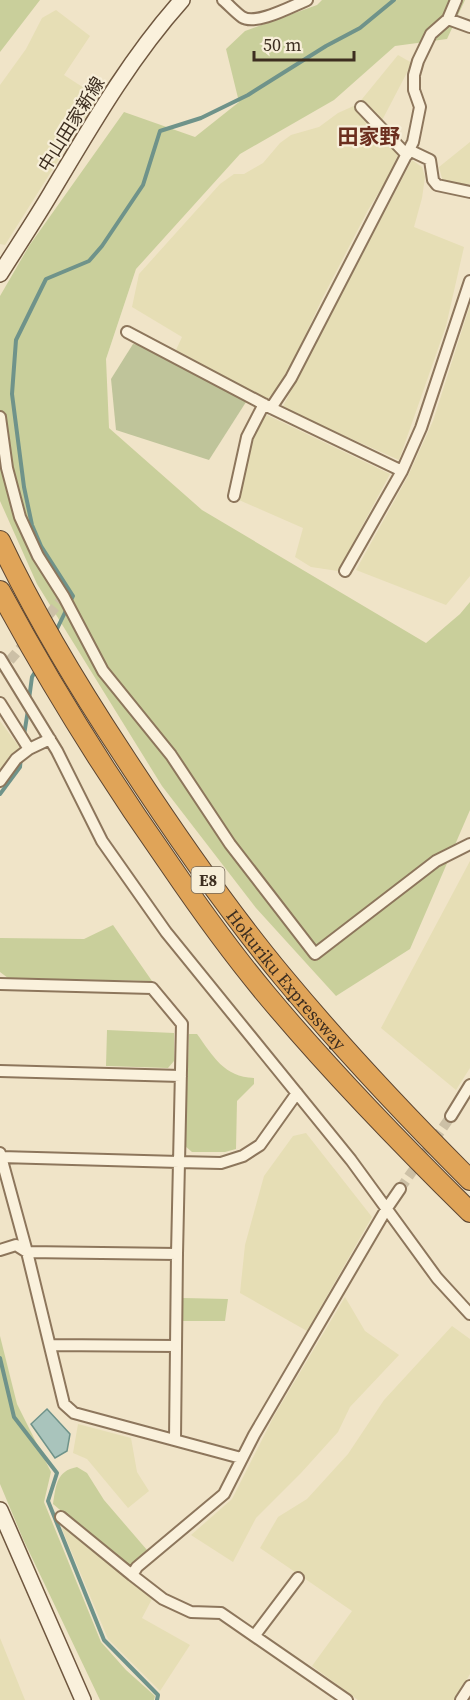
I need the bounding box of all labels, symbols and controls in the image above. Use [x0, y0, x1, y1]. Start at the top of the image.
scale bar [254, 24, 354, 62]
text: 50 m [263, 32, 301, 57]
street label: 中山田家新線 [32, 72, 110, 176]
district label: 田家野 [338, 122, 401, 151]
road number: E8 [192, 867, 224, 893]
street label: Hokuriku Expressway [221, 904, 353, 1056]

